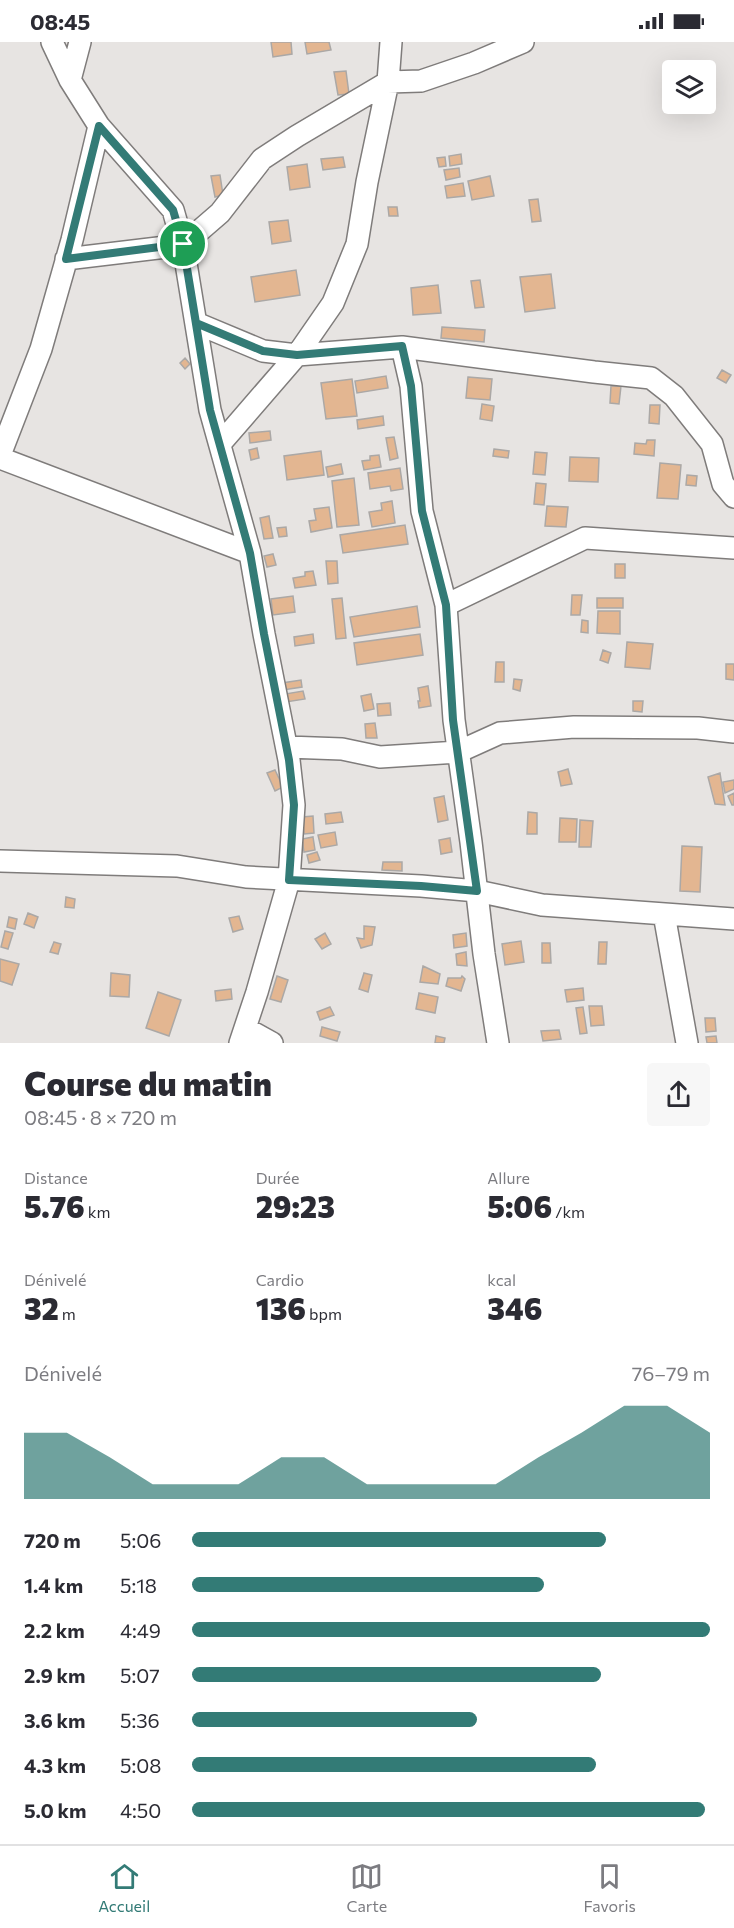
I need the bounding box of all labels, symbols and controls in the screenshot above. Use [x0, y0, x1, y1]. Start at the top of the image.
text: 08:45 [30, 8, 90, 35]
map controls [662, 60, 716, 114]
button: layers [662, 60, 716, 114]
pin [157, 218, 208, 269]
icon: arrive [166, 227, 199, 260]
text: Course du matin [24, 1062, 272, 1103]
button: share [647, 1063, 710, 1126]
text: 08:45 · 8 × 720 m [24, 1105, 177, 1129]
text: Distance [24, 1168, 88, 1187]
text: Durée [256, 1168, 299, 1187]
text: Allure [487, 1168, 530, 1187]
text: 5.76 [24, 1187, 85, 1224]
text: 29:23 [256, 1187, 335, 1224]
text: 5:06 [487, 1187, 552, 1224]
text: km [85, 1202, 110, 1221]
text: /km [552, 1202, 585, 1221]
text: Dénivelé [24, 1270, 86, 1289]
text: Cardio [256, 1270, 304, 1289]
text: kcal [487, 1270, 516, 1289]
text: 32 [24, 1289, 59, 1326]
text: 136 [256, 1289, 306, 1326]
text: 346 [487, 1289, 542, 1326]
text: m [59, 1304, 76, 1323]
text: bpm [306, 1304, 342, 1323]
text: Dénivelé [24, 1361, 102, 1385]
text: 76–79 m [632, 1361, 710, 1385]
text: 720 m [24, 1528, 81, 1552]
text: 5:06 [120, 1528, 161, 1552]
text: 1.4 km [24, 1573, 83, 1597]
text: 5:18 [120, 1573, 157, 1597]
text: 2.2 km [24, 1618, 85, 1642]
text: 4:49 [120, 1618, 161, 1642]
text: 2.9 km [24, 1663, 85, 1687]
text: 5:07 [120, 1663, 160, 1687]
text: 3.6 km [24, 1708, 85, 1732]
text: 5:36 [120, 1708, 160, 1732]
text: 4.3 km [24, 1753, 86, 1777]
text: 5:08 [120, 1753, 161, 1777]
text: 5.0 km [24, 1798, 86, 1822]
text: 4:50 [120, 1798, 161, 1822]
tab: Accueil [98, 1860, 150, 1915]
tab: Carte [347, 1860, 387, 1915]
tab: Favoris [583, 1860, 636, 1915]

